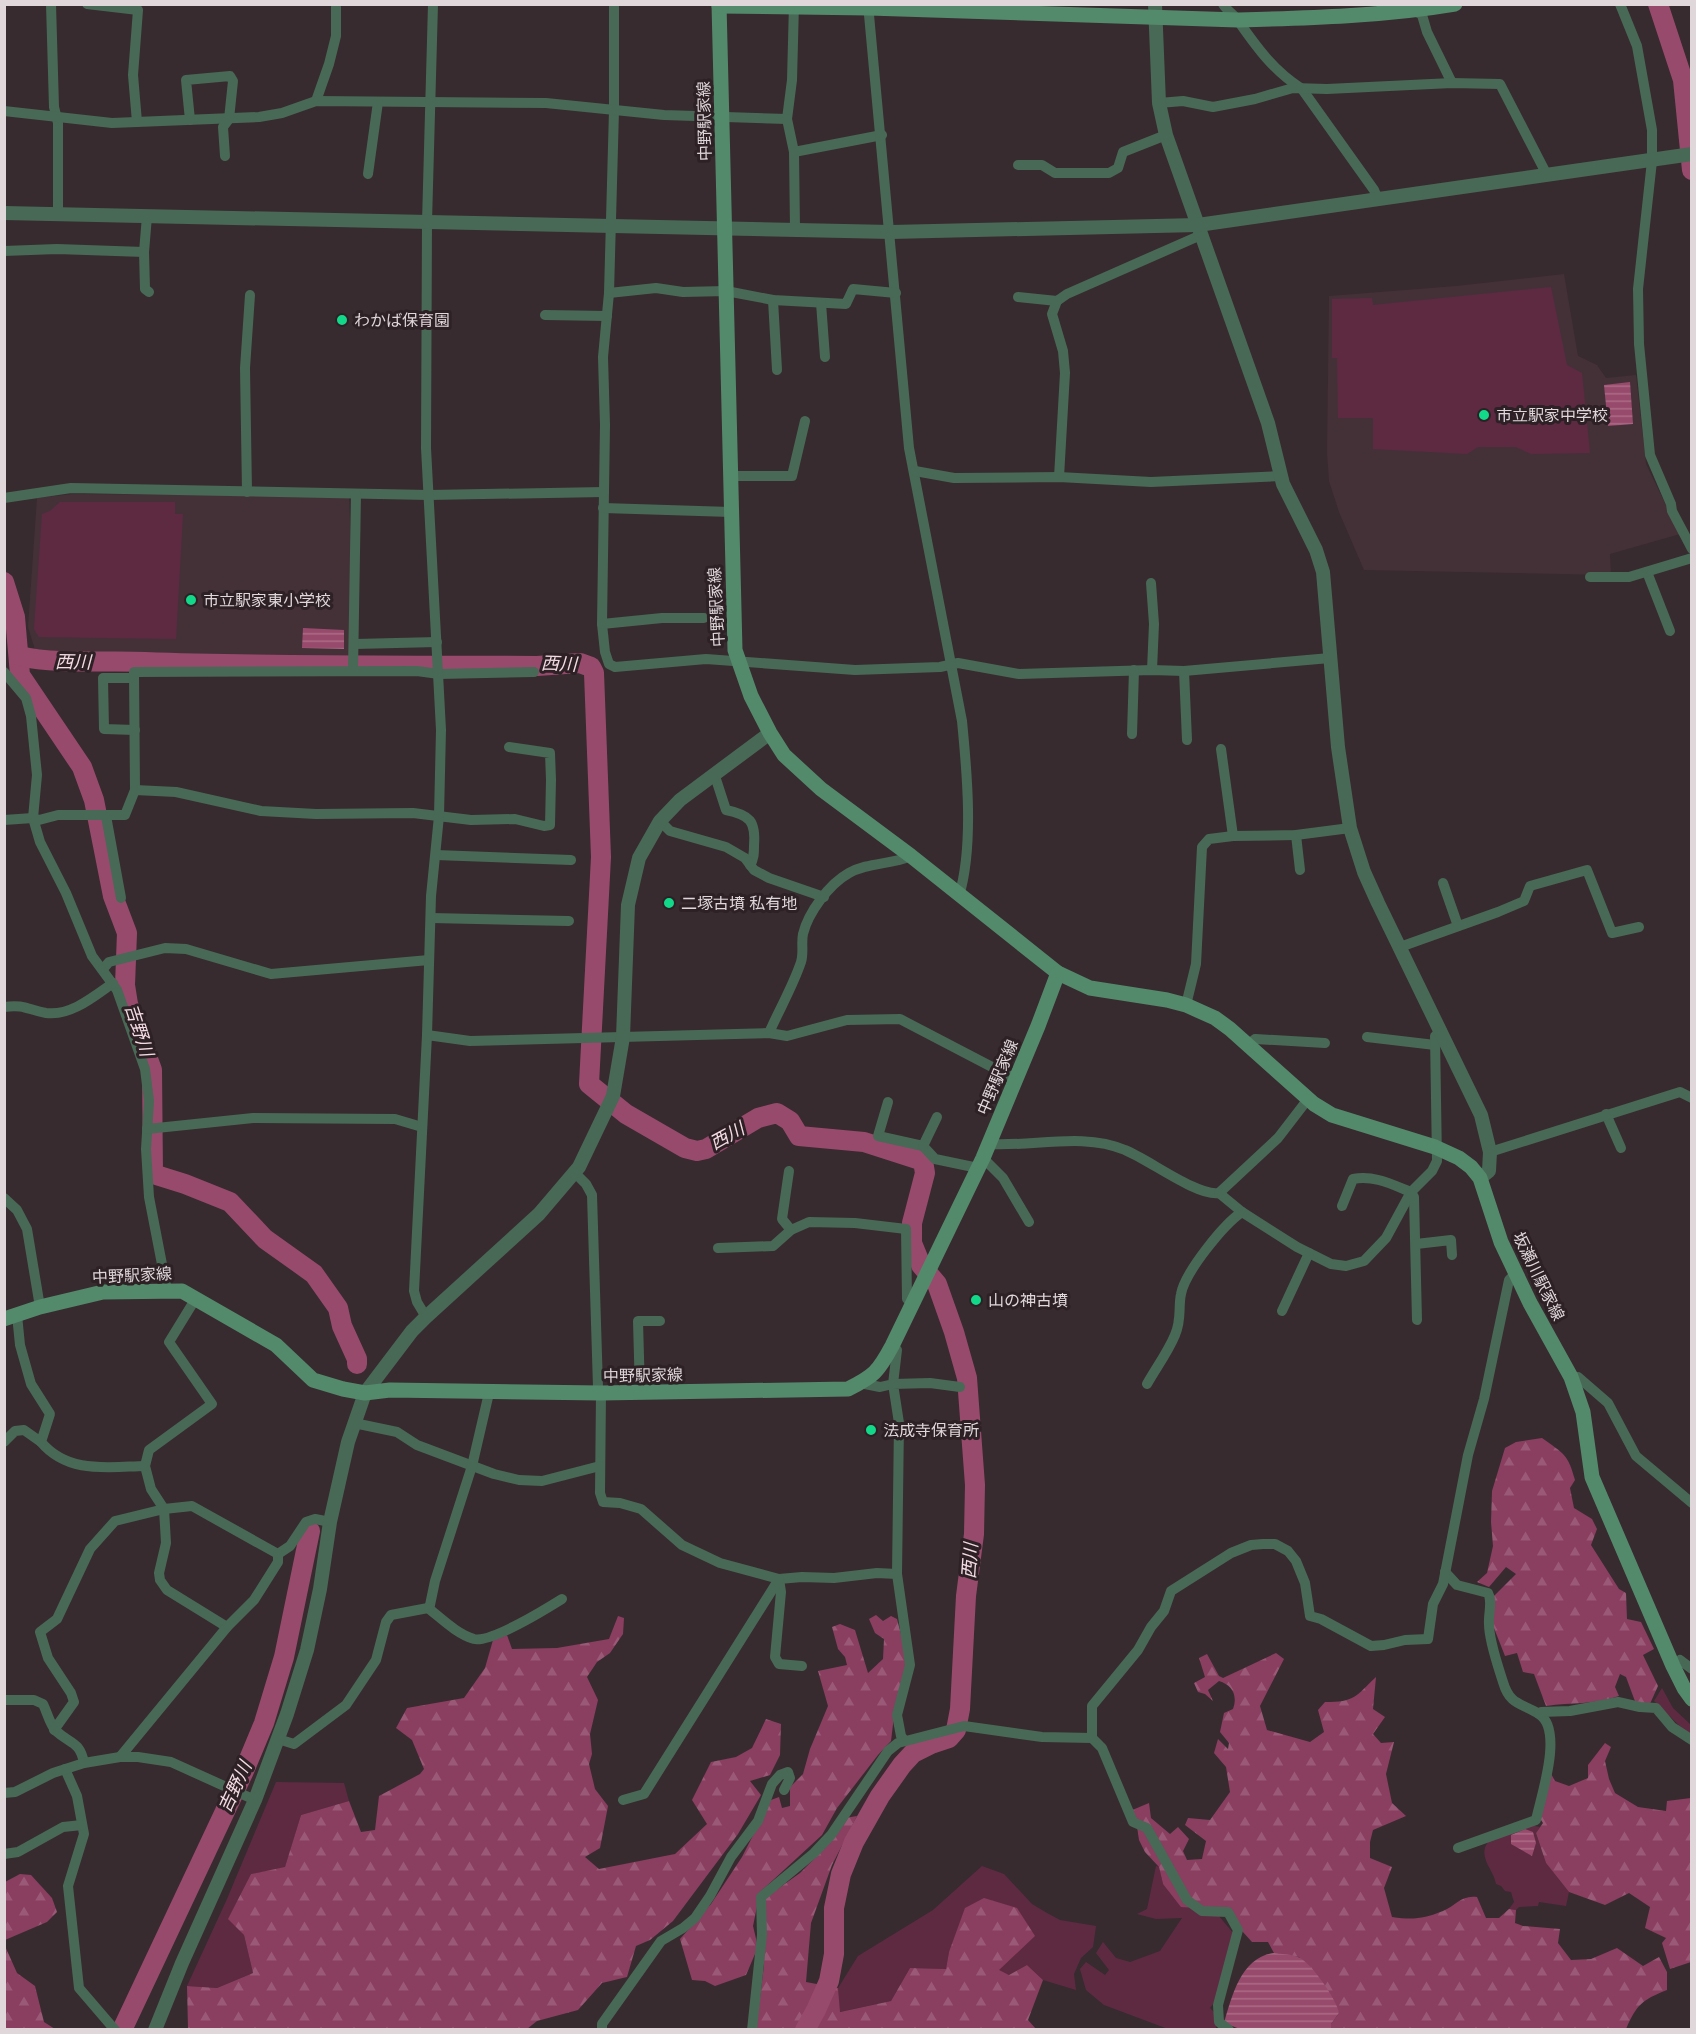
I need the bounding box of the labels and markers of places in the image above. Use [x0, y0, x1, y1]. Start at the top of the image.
place label: わかば保育園 [354, 309, 450, 331]
marker: わかば保育園 [335, 313, 349, 327]
place label: 市立駅家中学校 [1496, 404, 1608, 426]
marker: 市立駅家中学校 [1477, 408, 1491, 422]
place label: 市立駅家東小学校 [203, 589, 331, 611]
marker: 市立駅家東小学校 [184, 593, 198, 607]
place label: 二塚古墳 私有地 [681, 892, 797, 914]
marker: 二塚古墳 私有地 [662, 896, 676, 910]
place label: 山の神古墳 [988, 1289, 1068, 1311]
marker: 山の神古墳 [969, 1293, 983, 1307]
place label: 法成寺保育所 [883, 1419, 979, 1441]
marker: 法成寺保育所 [864, 1423, 878, 1437]

